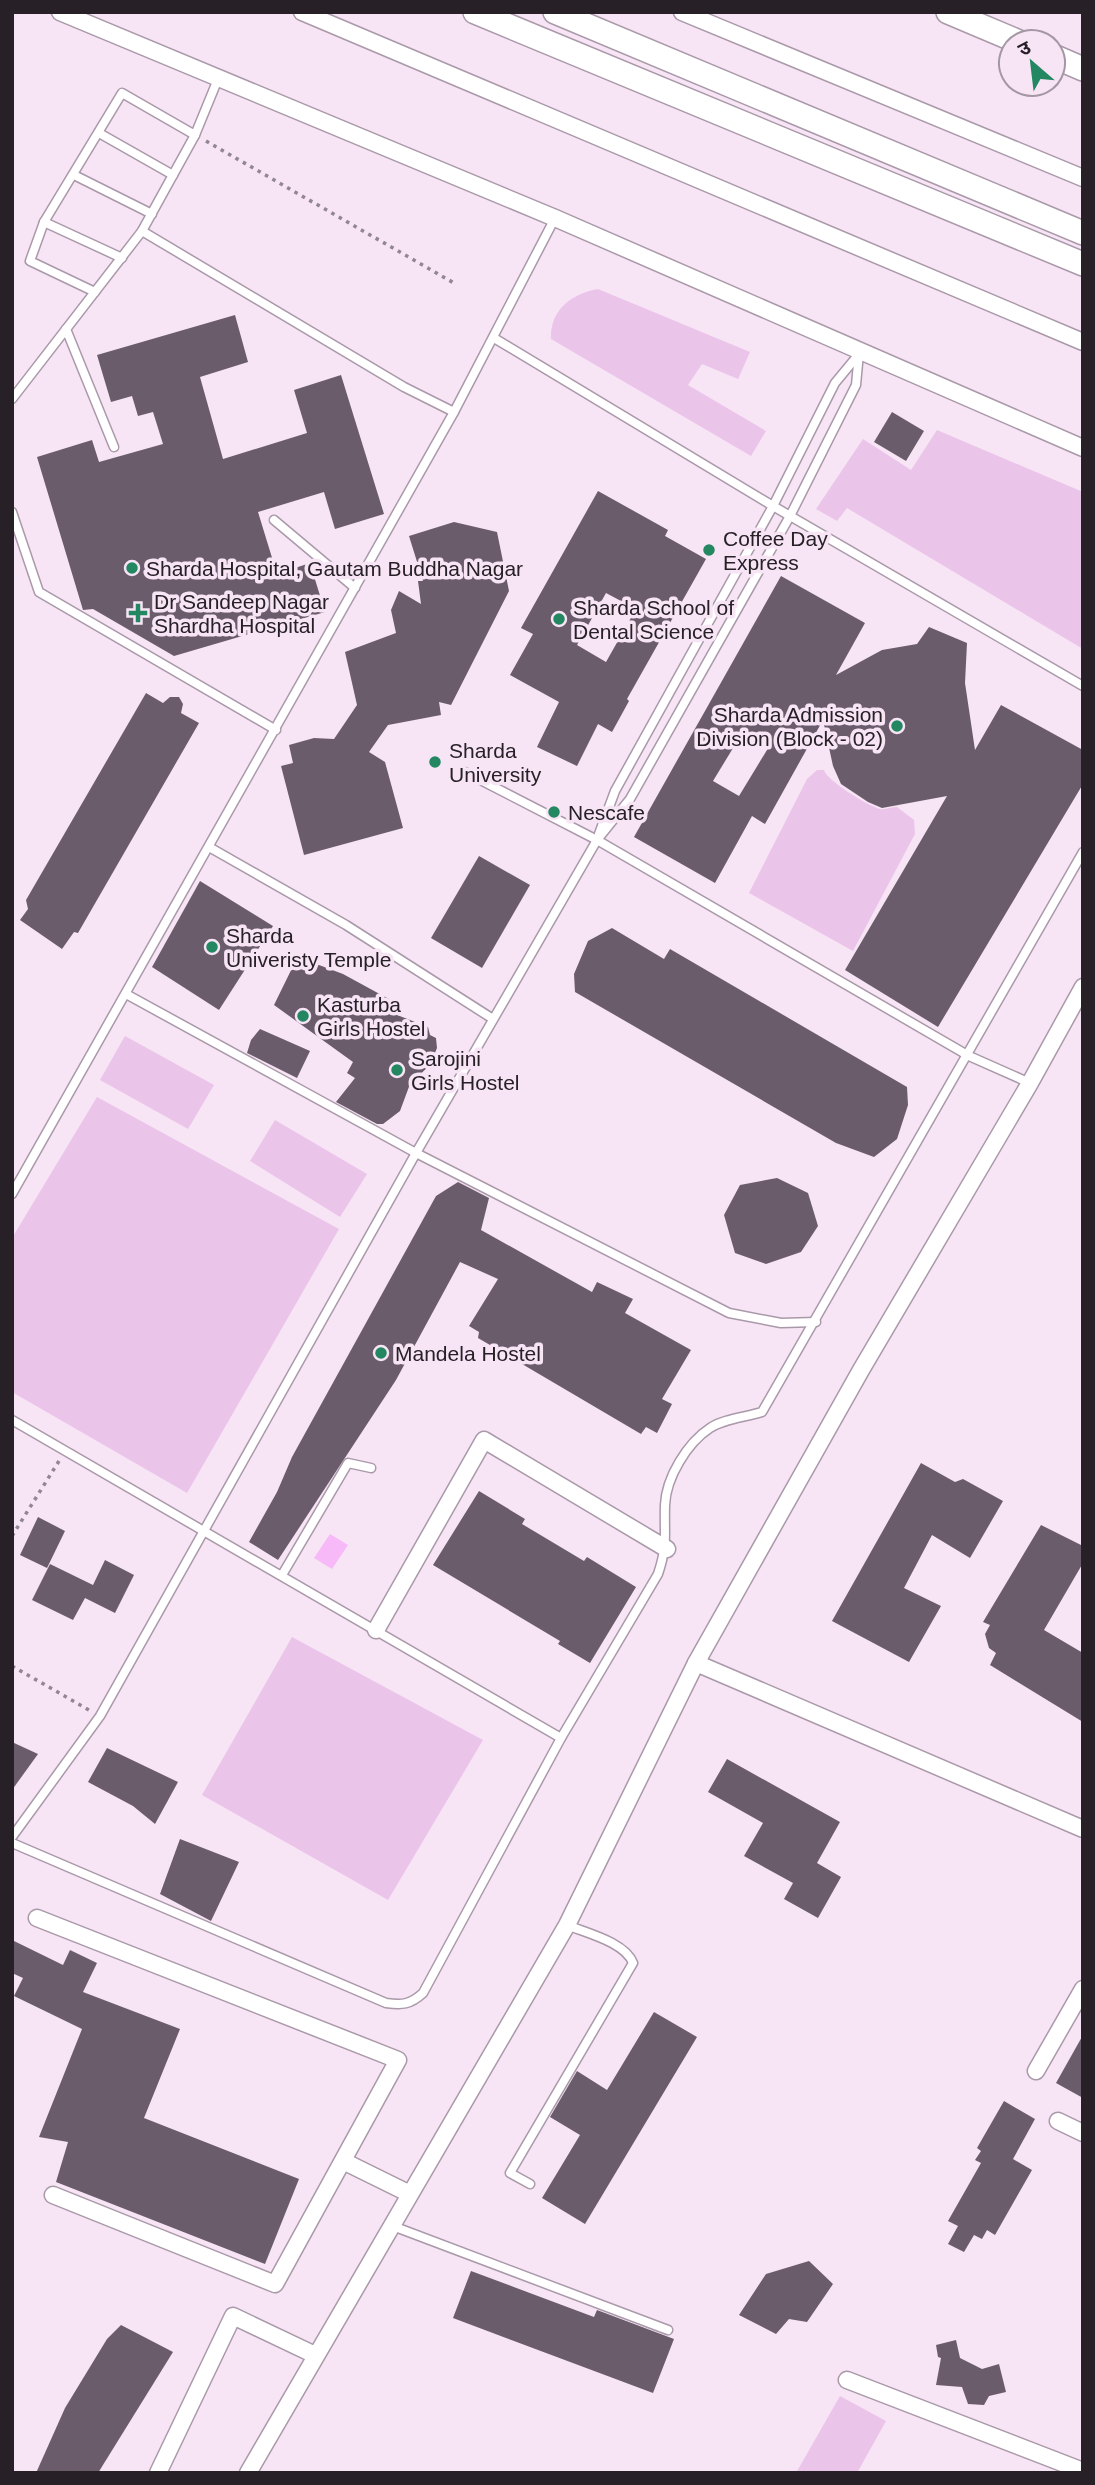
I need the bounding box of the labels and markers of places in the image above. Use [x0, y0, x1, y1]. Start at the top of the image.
place label: Coffee Day Express [723, 527, 828, 574]
marker: Coffee Day Express [701, 542, 717, 558]
place label: Sharda Hospital, Gautam Buddha Nagar [146, 557, 523, 580]
marker: Sharda Hospital, Gautam Buddha Nagar [124, 560, 140, 576]
place label: Dr Sandeep Nagar Shardha Hospital [154, 590, 329, 637]
place label: Sharda School of Dental Science [573, 596, 734, 643]
marker: Dr Sandeep Nagar Shardha Hospital [128, 603, 148, 623]
marker: Sharda School of Dental Science [551, 611, 567, 627]
place label: Sharda Admission Division (Block - 02) [696, 703, 883, 750]
marker: Sharda Admission Division (Block - 02) [889, 718, 905, 734]
place label: Sharda University [449, 739, 542, 786]
marker: Sharda University [427, 754, 443, 770]
place label: Nescafe [568, 801, 645, 824]
marker: Nescafe [546, 804, 562, 820]
place label: Sharda Univeristy Temple [226, 924, 391, 971]
marker: Sharda Univeristy Temple [204, 939, 220, 955]
place label: Kasturba Girls Hostel [317, 993, 426, 1040]
marker: Kasturba Girls Hostel [295, 1008, 311, 1024]
place label: Sarojini Girls Hostel [411, 1047, 520, 1094]
marker: Sarojini Girls Hostel [389, 1062, 405, 1078]
place label: Mandela Hostel [395, 1342, 541, 1365]
marker: Mandela Hostel [373, 1345, 389, 1361]

